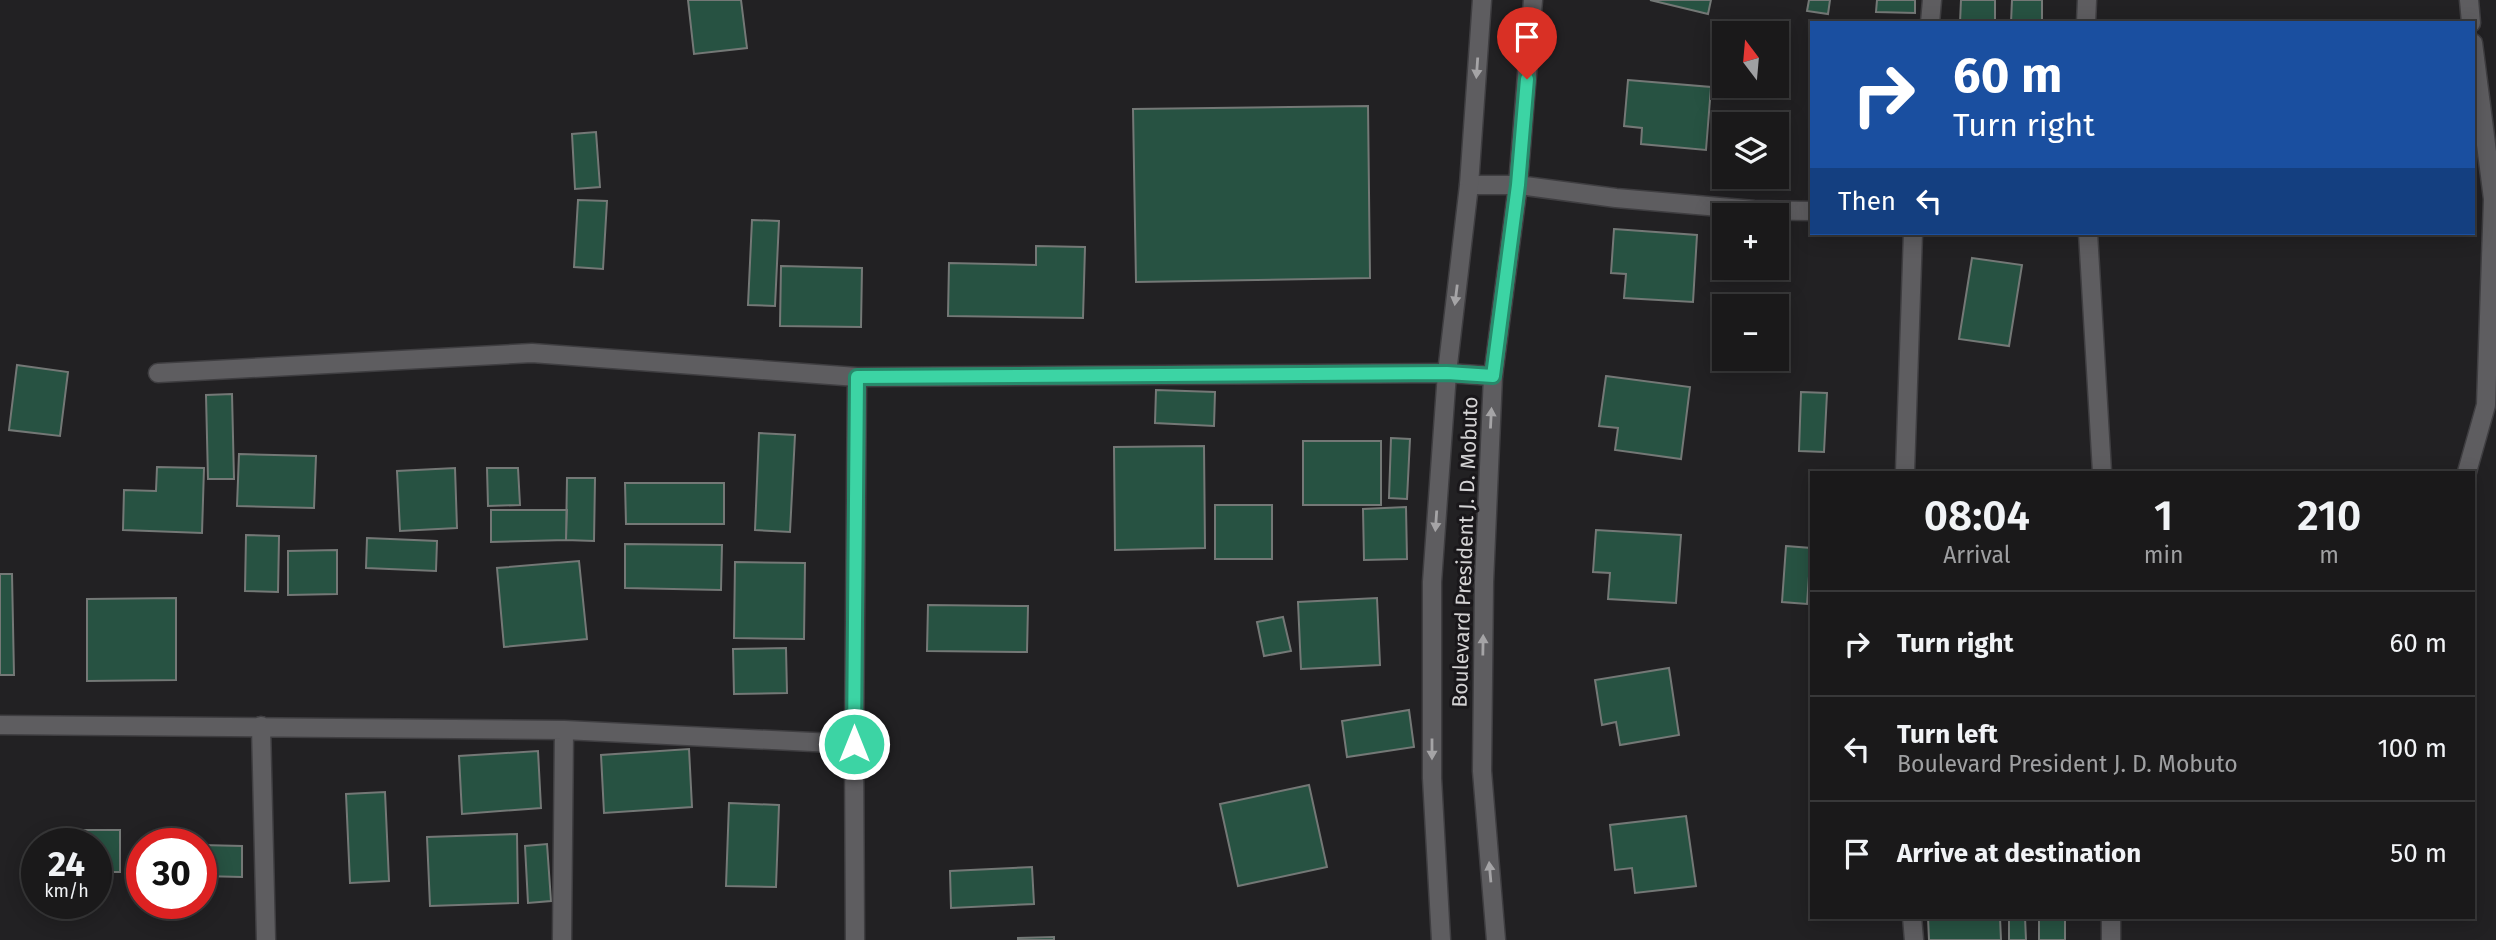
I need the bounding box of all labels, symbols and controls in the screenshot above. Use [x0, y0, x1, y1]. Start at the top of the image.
pin [1497, 7, 1557, 79]
icon: arrive [1508, 18, 1546, 56]
north arrow [1712, 21, 1788, 98]
map controls [1712, 21, 1789, 371]
text: 60 m [1953, 46, 2062, 105]
icon: right [1838, 49, 1929, 140]
one-way arrow [1471, 57, 1482, 79]
text: Turn right [1953, 106, 2095, 144]
button: layers [1712, 112, 1789, 189]
icon: left [1910, 182, 1948, 220]
text: Then [1838, 186, 1896, 217]
button: + [1712, 203, 1789, 280]
one-way arrow [1450, 284, 1461, 306]
button: − [1712, 294, 1789, 371]
street label: Boulevard President J. D. Mobuto [1447, 396, 1483, 708]
one-way arrow [1486, 406, 1497, 428]
text: 08:04 [1924, 491, 2030, 541]
text: 1 [2154, 491, 2173, 541]
text: 210 [2297, 491, 2361, 541]
one-way arrow [1430, 510, 1441, 532]
text: Arrival [1943, 541, 2011, 569]
text: min [2144, 541, 2183, 569]
text: m [2319, 541, 2339, 569]
icon: right [1838, 625, 1876, 663]
text: Turn right [1897, 628, 2014, 659]
text: 60 m [2389, 628, 2447, 659]
one-way arrow [1477, 634, 1489, 656]
position arrow [817, 707, 891, 781]
text: Turn left [1897, 719, 1998, 750]
icon: left [1838, 730, 1876, 768]
text: 100 m [2378, 733, 2447, 764]
one-way arrow [1426, 738, 1438, 760]
text: Boulevard President J. D. Mobuto [1897, 750, 2238, 778]
speed limit sign: 30 [126, 828, 217, 919]
icon: arrive [1838, 835, 1876, 873]
text: Arrive at destination [1897, 838, 2141, 869]
text: 50 m [2390, 838, 2447, 869]
text: 24 [48, 843, 85, 885]
one-way arrow [1484, 861, 1495, 883]
text: km/h [44, 880, 89, 902]

